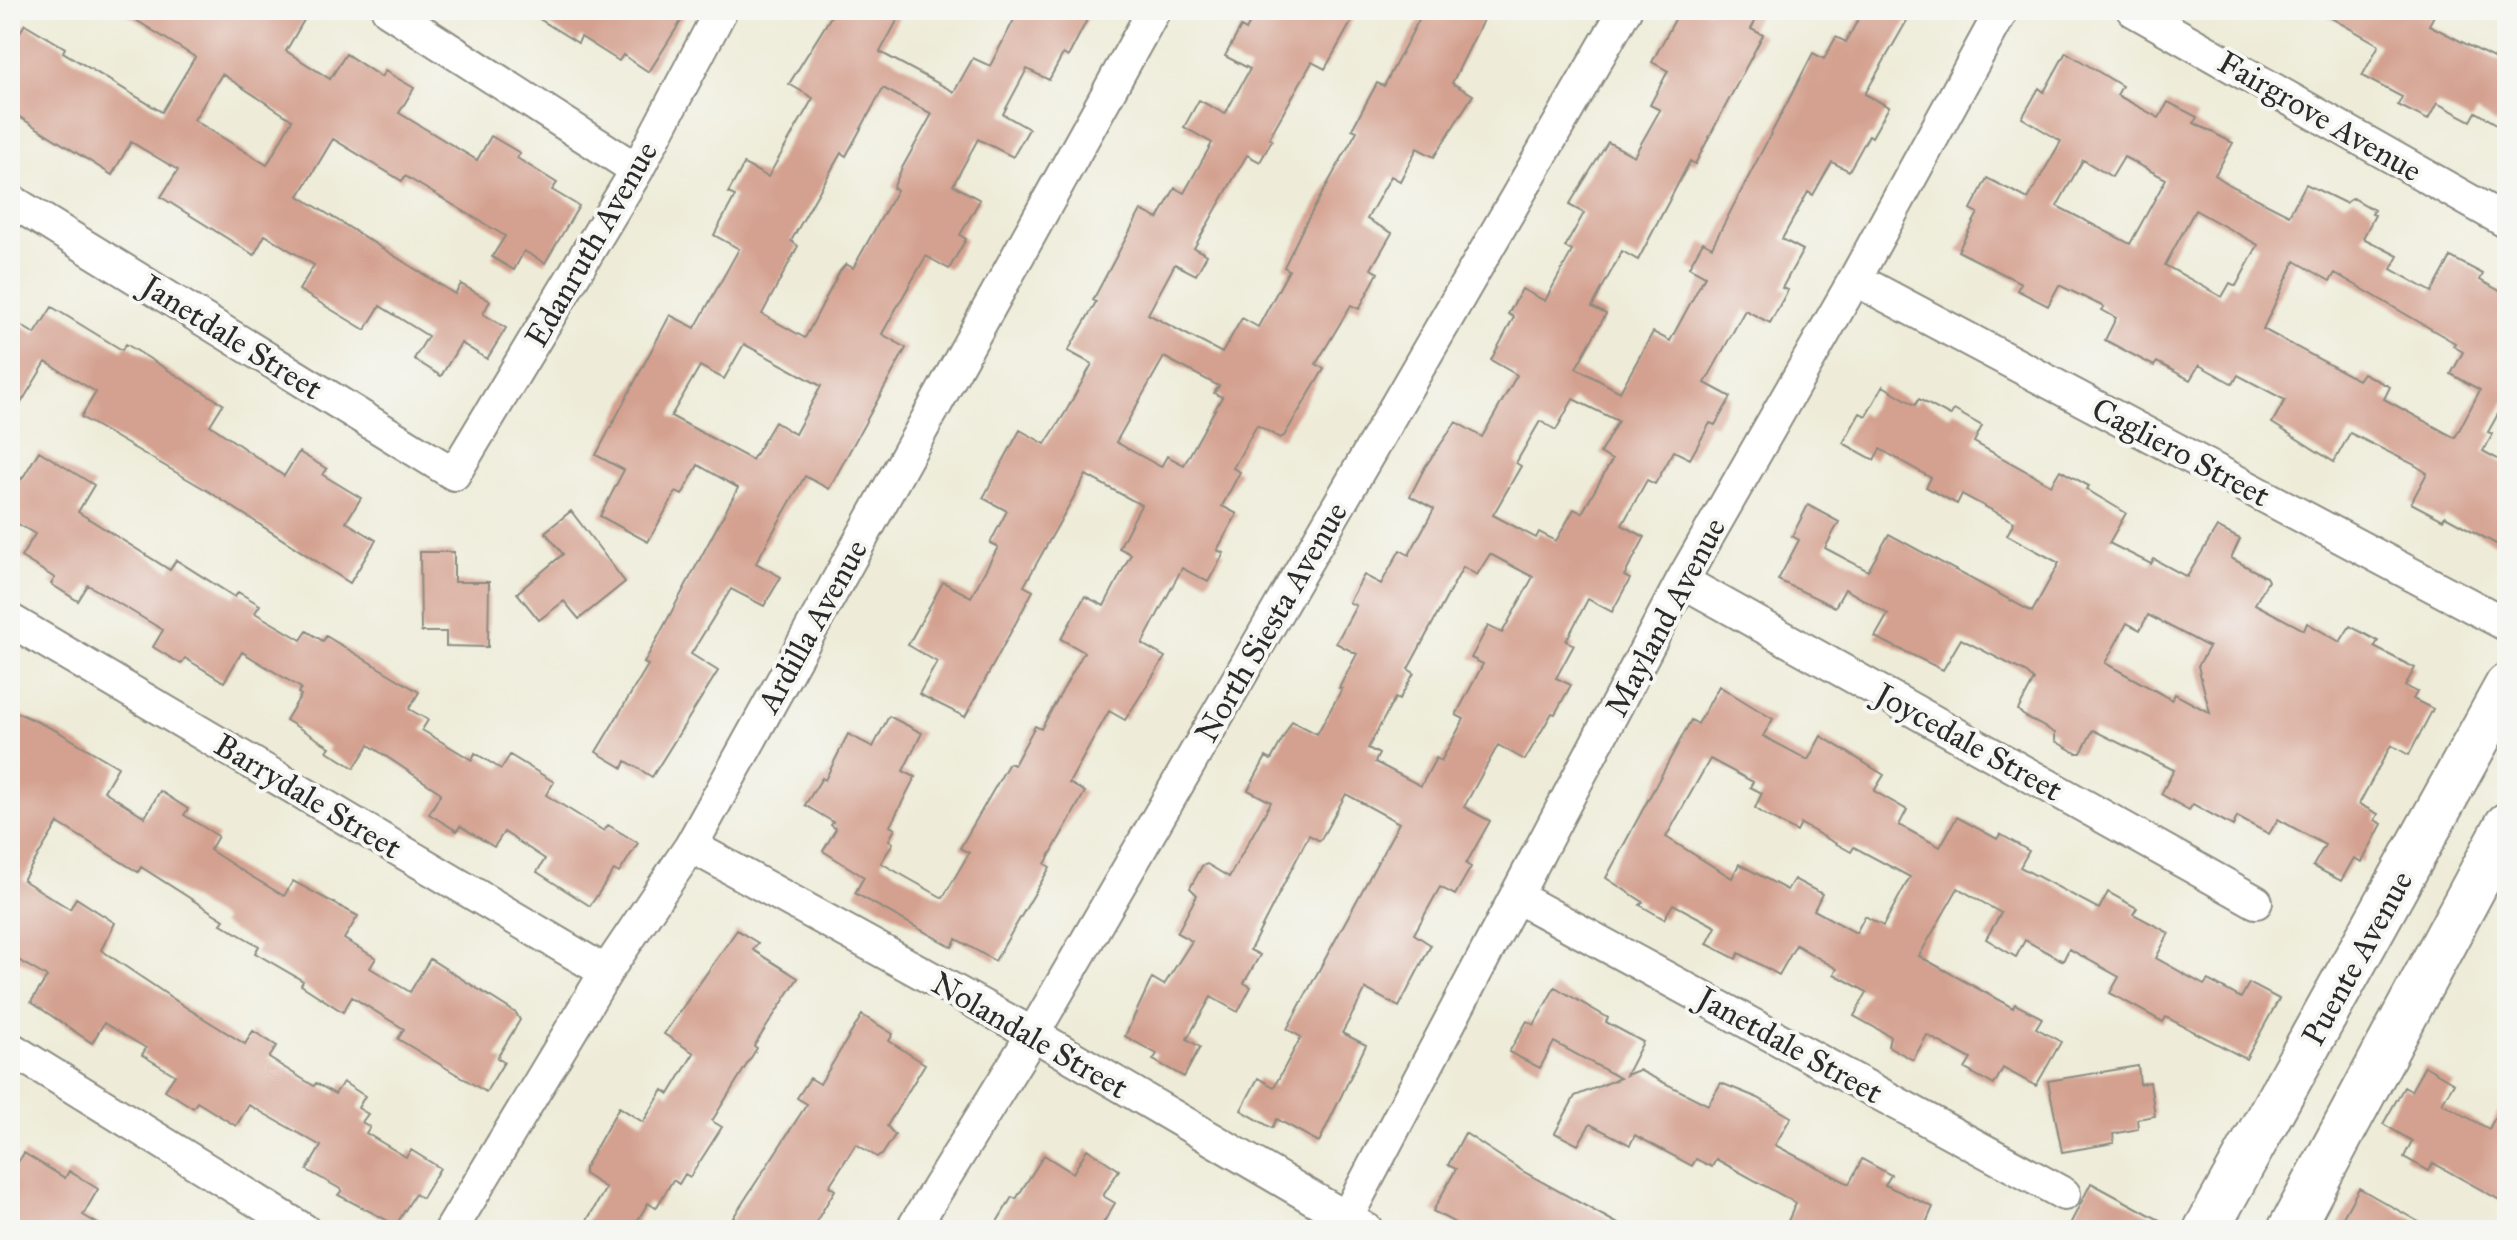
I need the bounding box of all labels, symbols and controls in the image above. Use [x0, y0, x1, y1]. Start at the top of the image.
street label: Fairgrove Avenue [2211, 42, 2428, 190]
street label: Edanruth Avenue [517, 134, 666, 354]
street label: Janetdale Street [132, 265, 329, 408]
street label: Cagliero Street [2085, 389, 2276, 516]
street label: North Siesta Avenue [1187, 495, 1356, 749]
street label: Mayland Avenue [1597, 511, 1734, 723]
street label: Ardilla Avenue [748, 533, 876, 721]
street label: Joycedale Street [1866, 674, 2069, 810]
street label: Barrydale Street [207, 725, 408, 868]
street label: Puente Avenue [2293, 864, 2421, 1052]
street label: Nolandale Street [925, 964, 1135, 1107]
street label: Janetdale Street [1688, 977, 1889, 1112]

